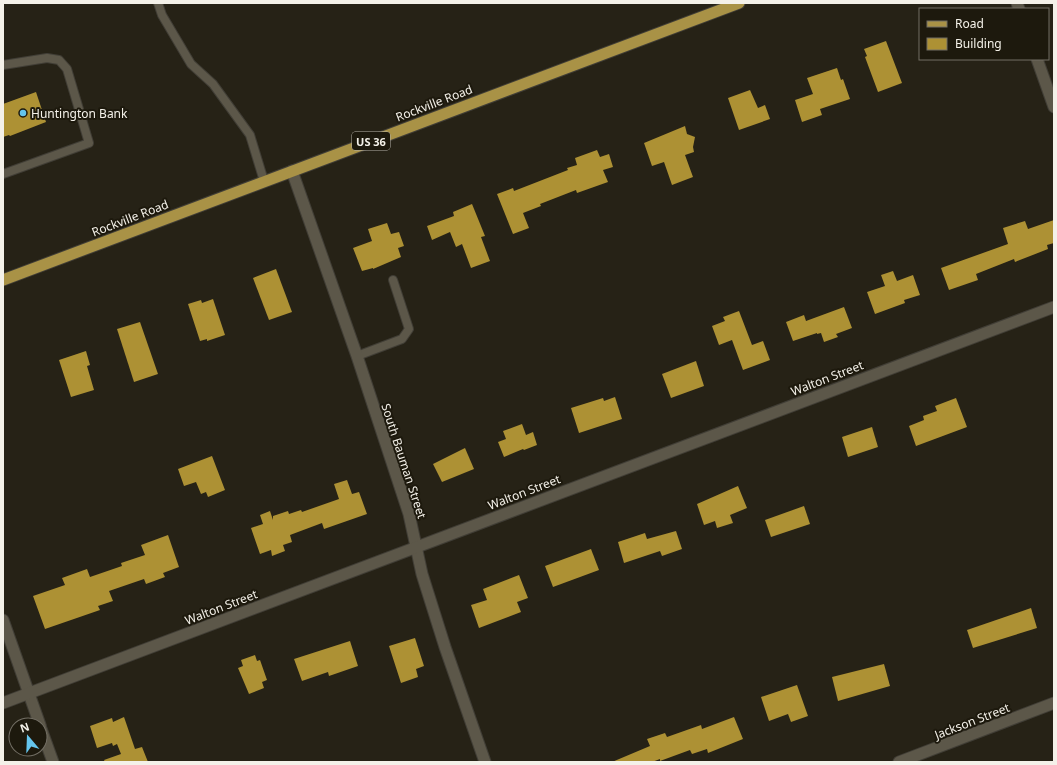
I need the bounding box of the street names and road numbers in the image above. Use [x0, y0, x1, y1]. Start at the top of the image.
street label: Rockville Road [393, 81, 475, 125]
road number: US 36 [352, 132, 390, 150]
street label: Rockville Road [89, 196, 171, 240]
street label: Walton Street [788, 356, 866, 400]
street label: South Bauman Street [377, 401, 431, 521]
street label: Walton Street [485, 470, 563, 514]
street label: Walton Street [182, 585, 260, 629]
street label: Jackson Street [931, 699, 1013, 743]

